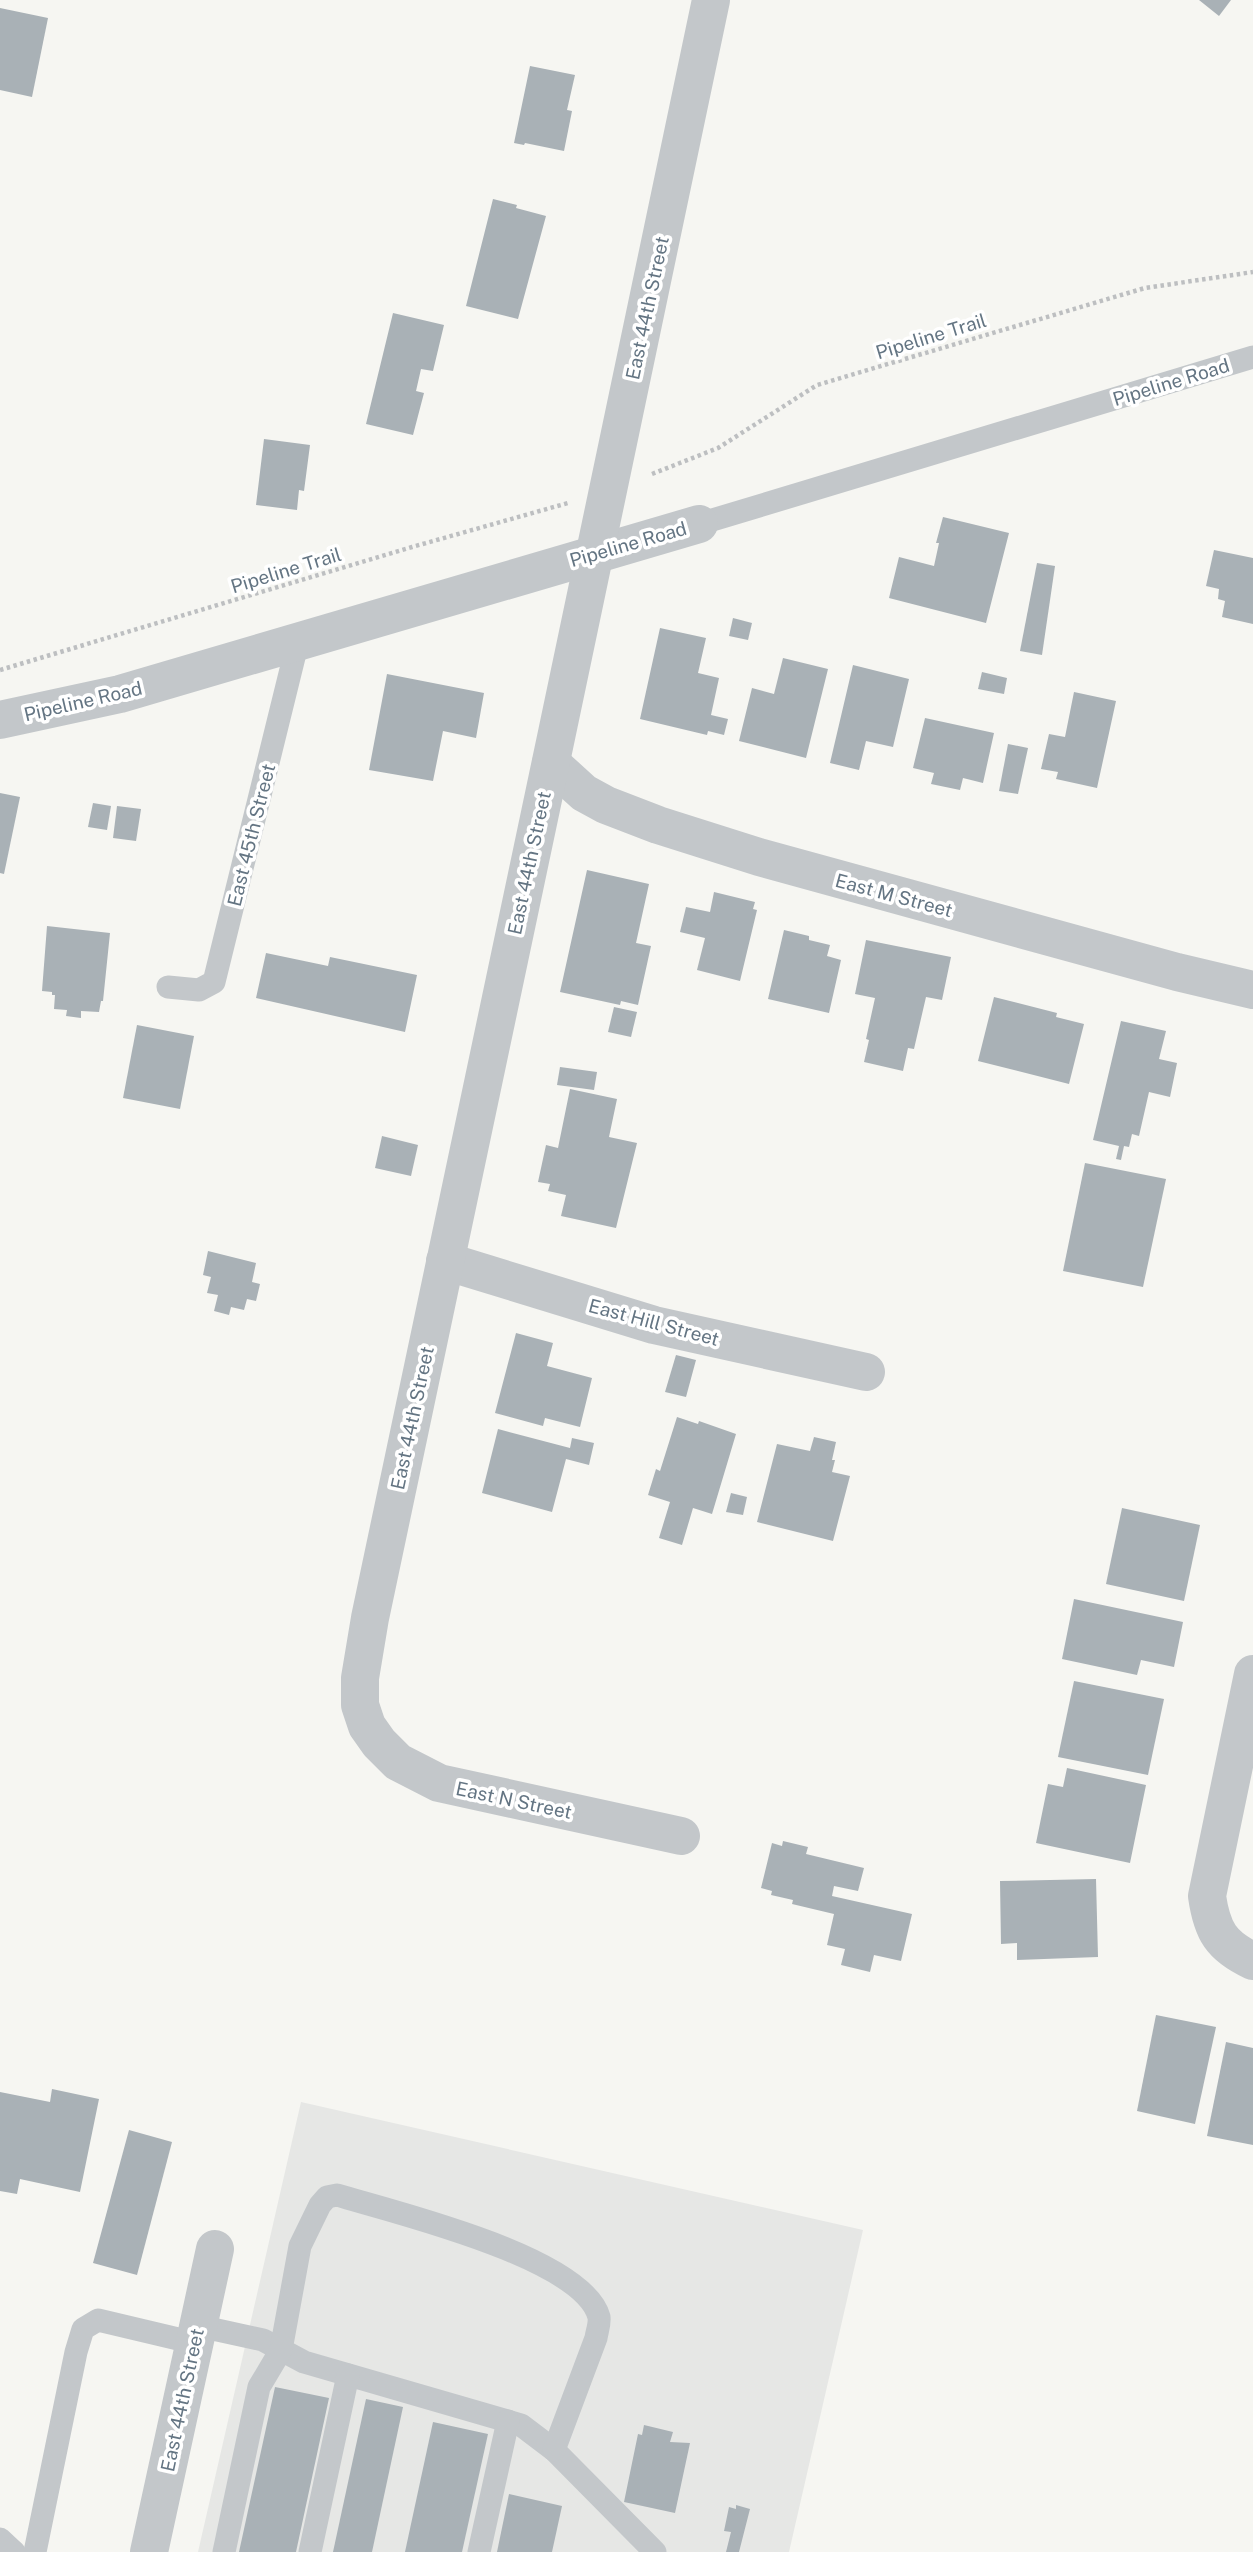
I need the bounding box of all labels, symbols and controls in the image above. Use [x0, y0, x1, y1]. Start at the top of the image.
street label: East 44th Street [621, 234, 673, 382]
street label: Pipeline Trail [873, 309, 989, 363]
street label: Pipeline Road [1110, 354, 1232, 410]
street label: Pipeline Road [567, 517, 689, 571]
street label: Pipeline Trail [228, 543, 344, 597]
street label: Pipeline Road [22, 677, 144, 725]
street label: East 45th Street [223, 762, 279, 908]
street label: East 44th Street [503, 789, 555, 937]
street label: East M Street [833, 869, 955, 921]
street label: East Hill Street [586, 1294, 722, 1350]
street label: East 44th Street [386, 1344, 438, 1492]
street label: East N Street [454, 1777, 574, 1823]
street label: East 44th Street [156, 2326, 208, 2474]

